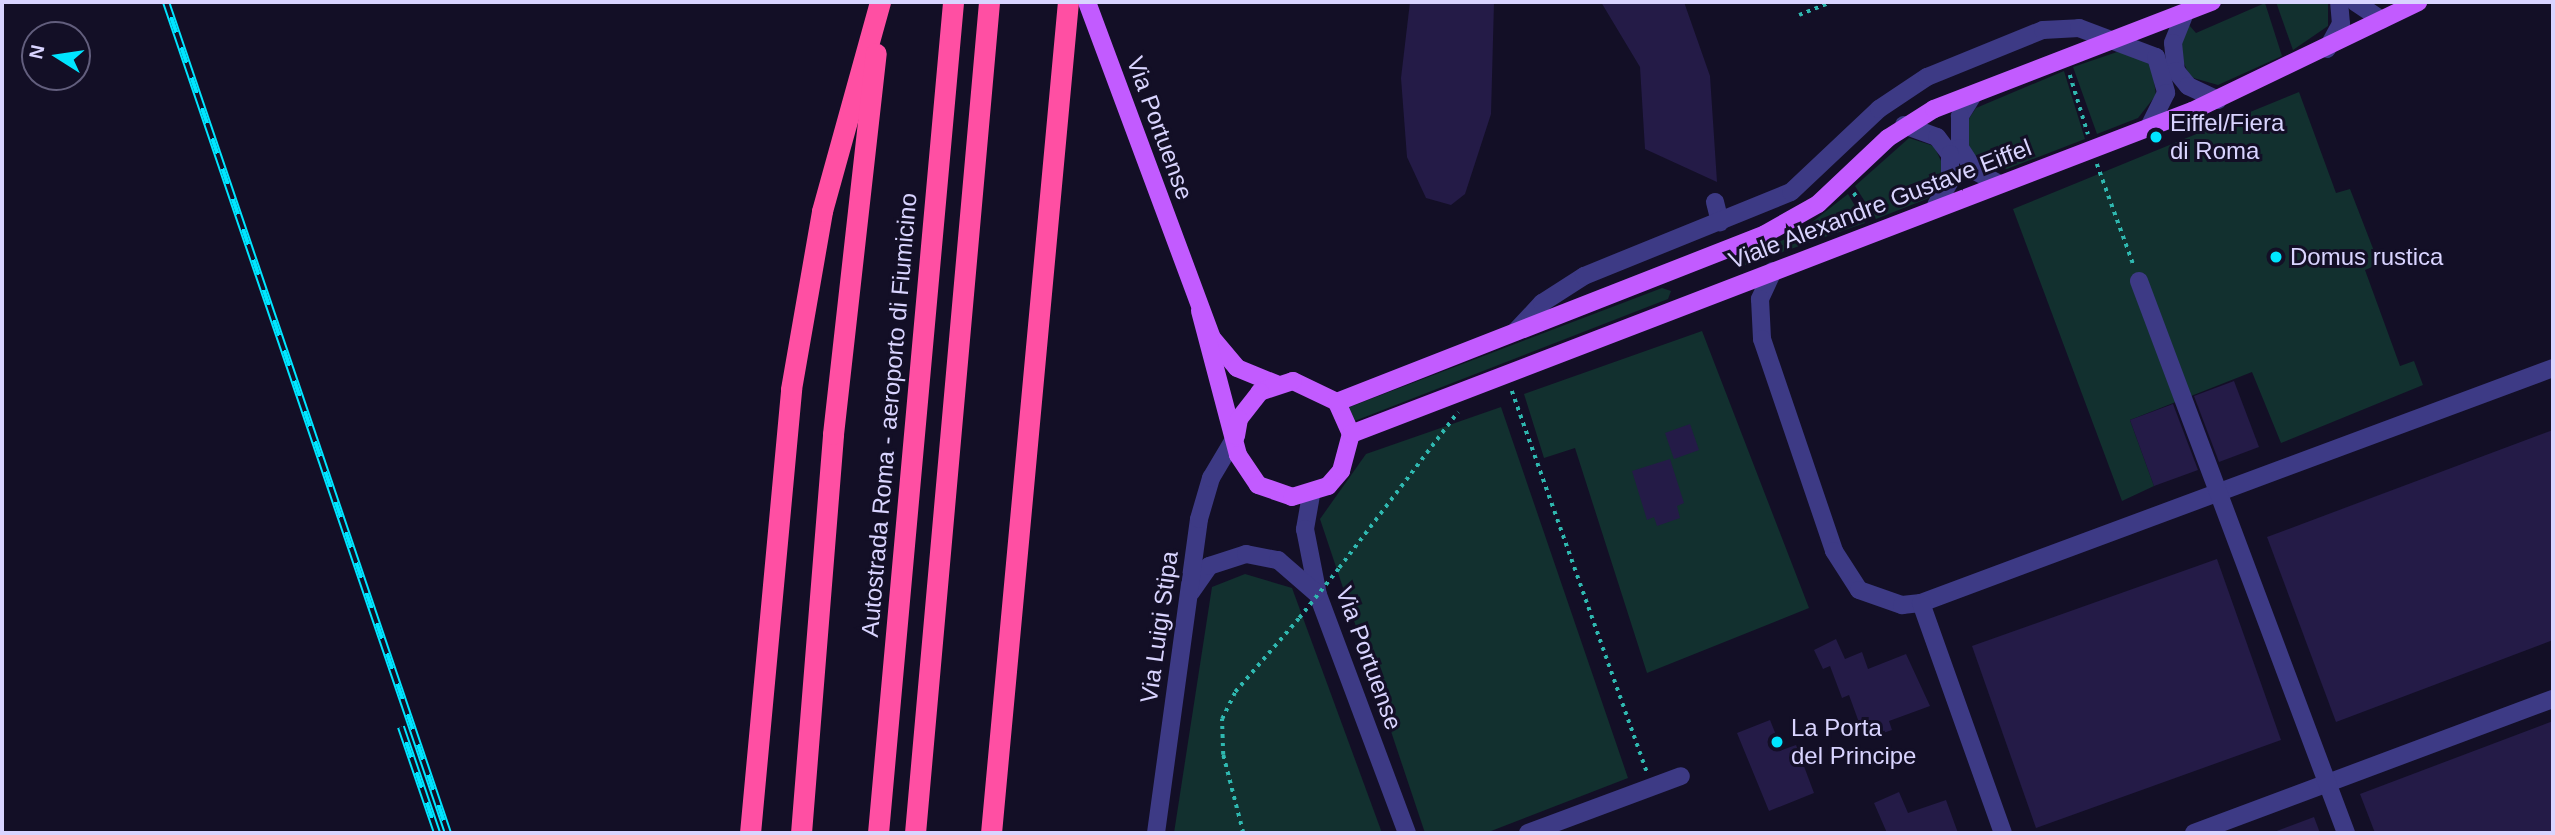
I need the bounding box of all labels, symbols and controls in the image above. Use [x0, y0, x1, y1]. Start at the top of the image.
north arrow [21, 21, 91, 91]
text: N [25, 43, 49, 61]
street label: Via Portuense [1121, 52, 1199, 204]
place label: Eiffel/Fiera di Roma [2170, 109, 2284, 165]
marker: Eiffel/Fiera di Roma [2148, 129, 2164, 145]
street label: Viale Alexandre Gustave Eiffel [1724, 133, 2036, 275]
street label: Autostrada Roma - aeroporto di Fiumicino [855, 192, 923, 638]
place label: Domus rustica [2290, 243, 2443, 271]
marker: Domus rustica [2268, 249, 2284, 265]
street label: Via Luigi Stipa [1134, 549, 1184, 705]
street label: Via Portuense [1330, 582, 1408, 734]
place label: La Porta del Principe [1791, 714, 1916, 770]
marker: La Porta del Principe [1769, 734, 1785, 750]

